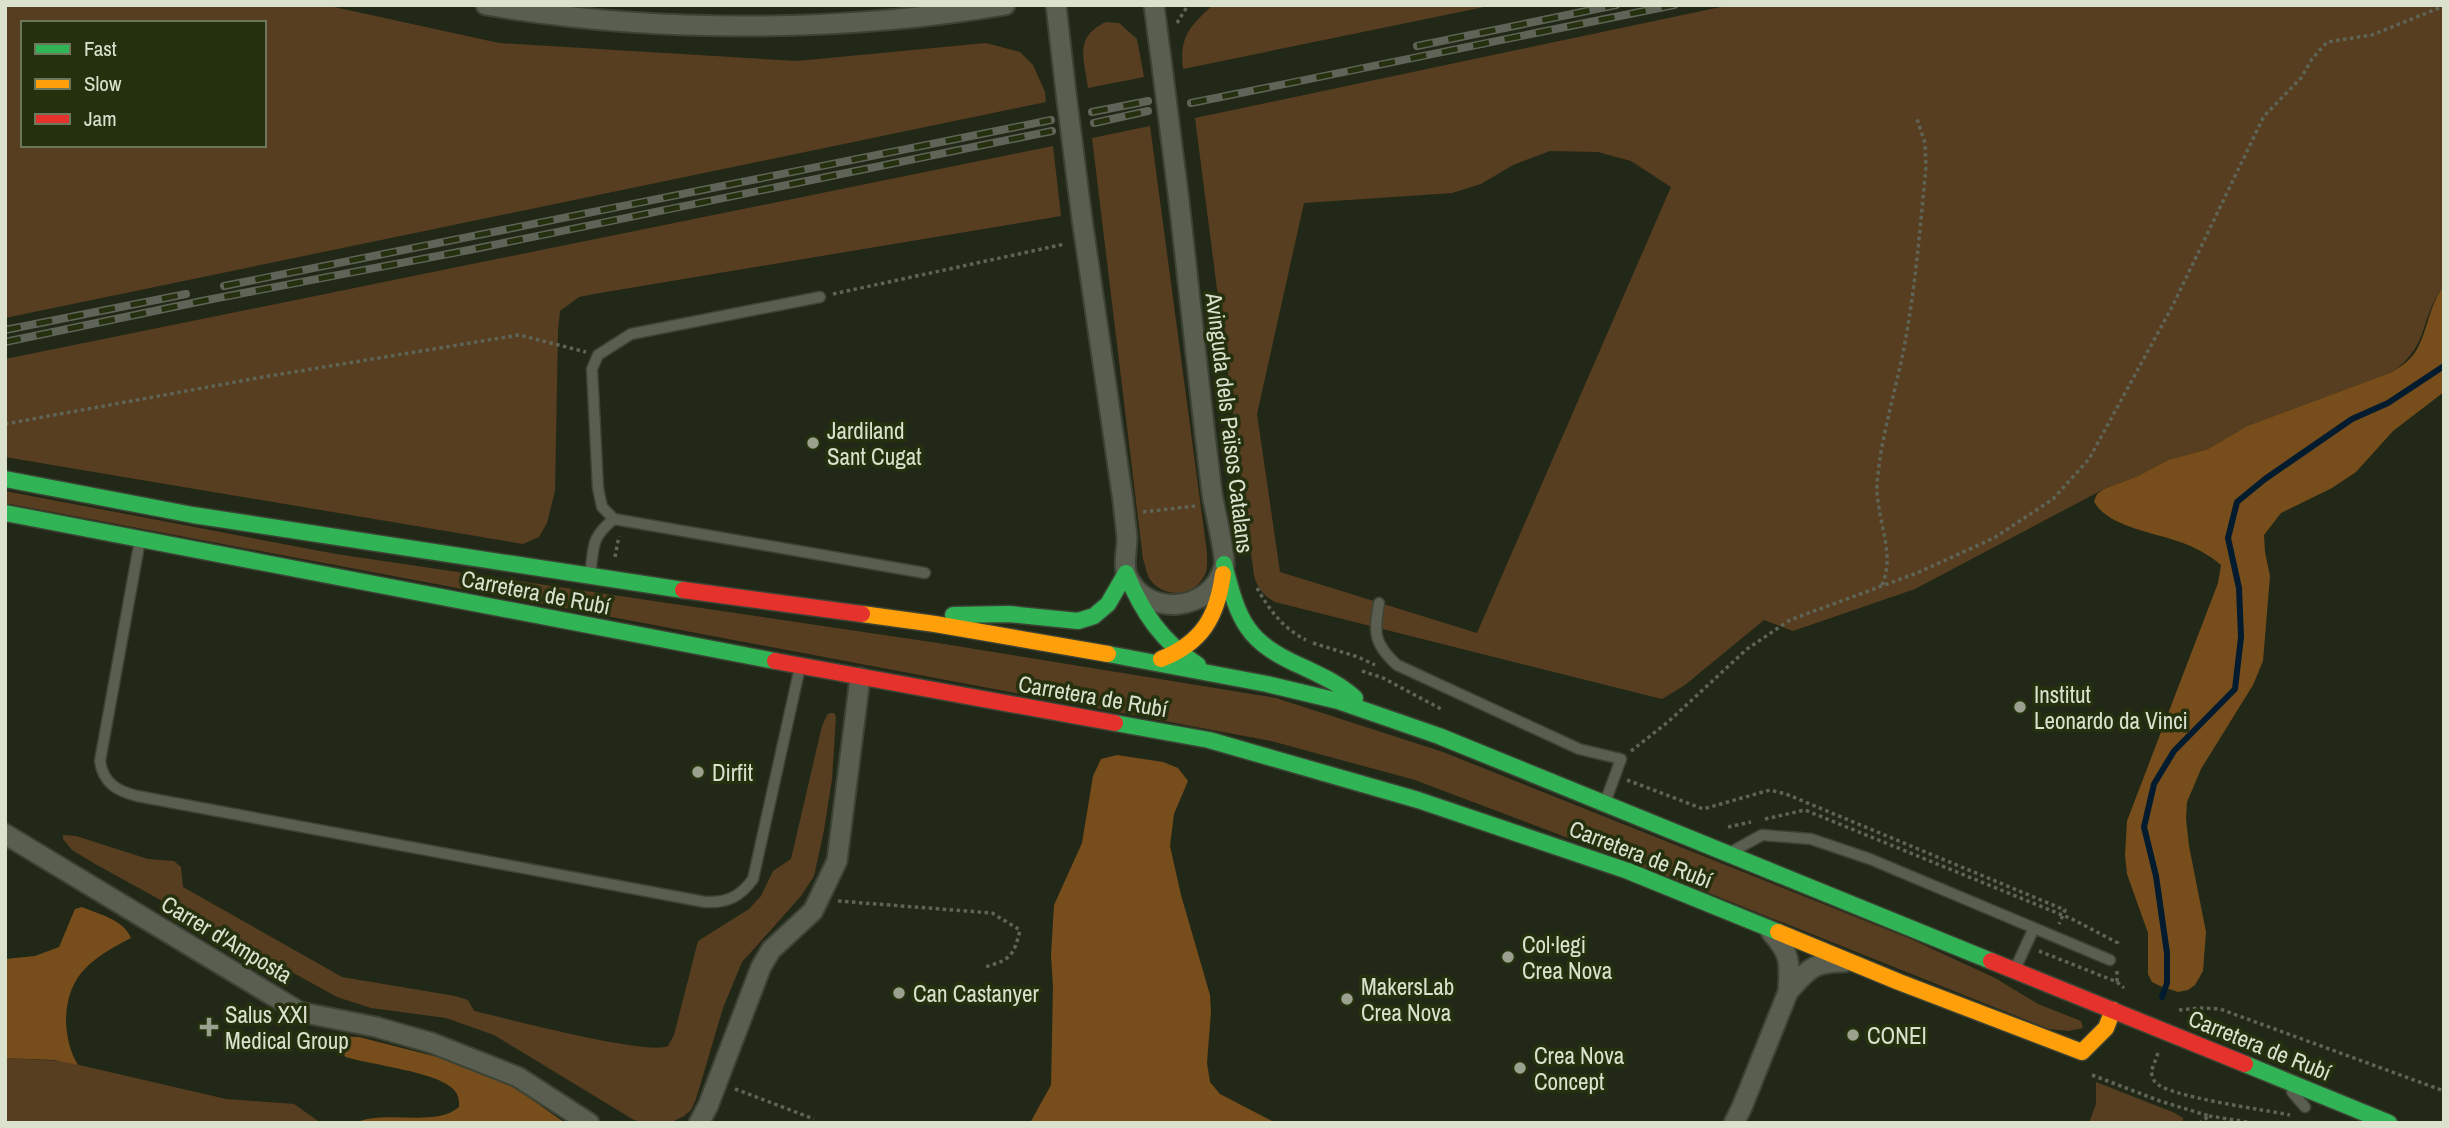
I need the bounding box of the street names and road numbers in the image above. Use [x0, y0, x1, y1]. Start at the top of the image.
street label: Avinguda dels Països Catalans [1199, 290, 1261, 555]
street label: Carretera de Rubí [459, 562, 614, 622]
street label: Carretera de Rubí [1016, 668, 1171, 725]
street label: Carretera de Rubí [1565, 812, 1718, 896]
street label: Carrer d'Amposta [156, 888, 299, 990]
street label: Carretera de Rubí [2184, 1002, 2336, 1088]

